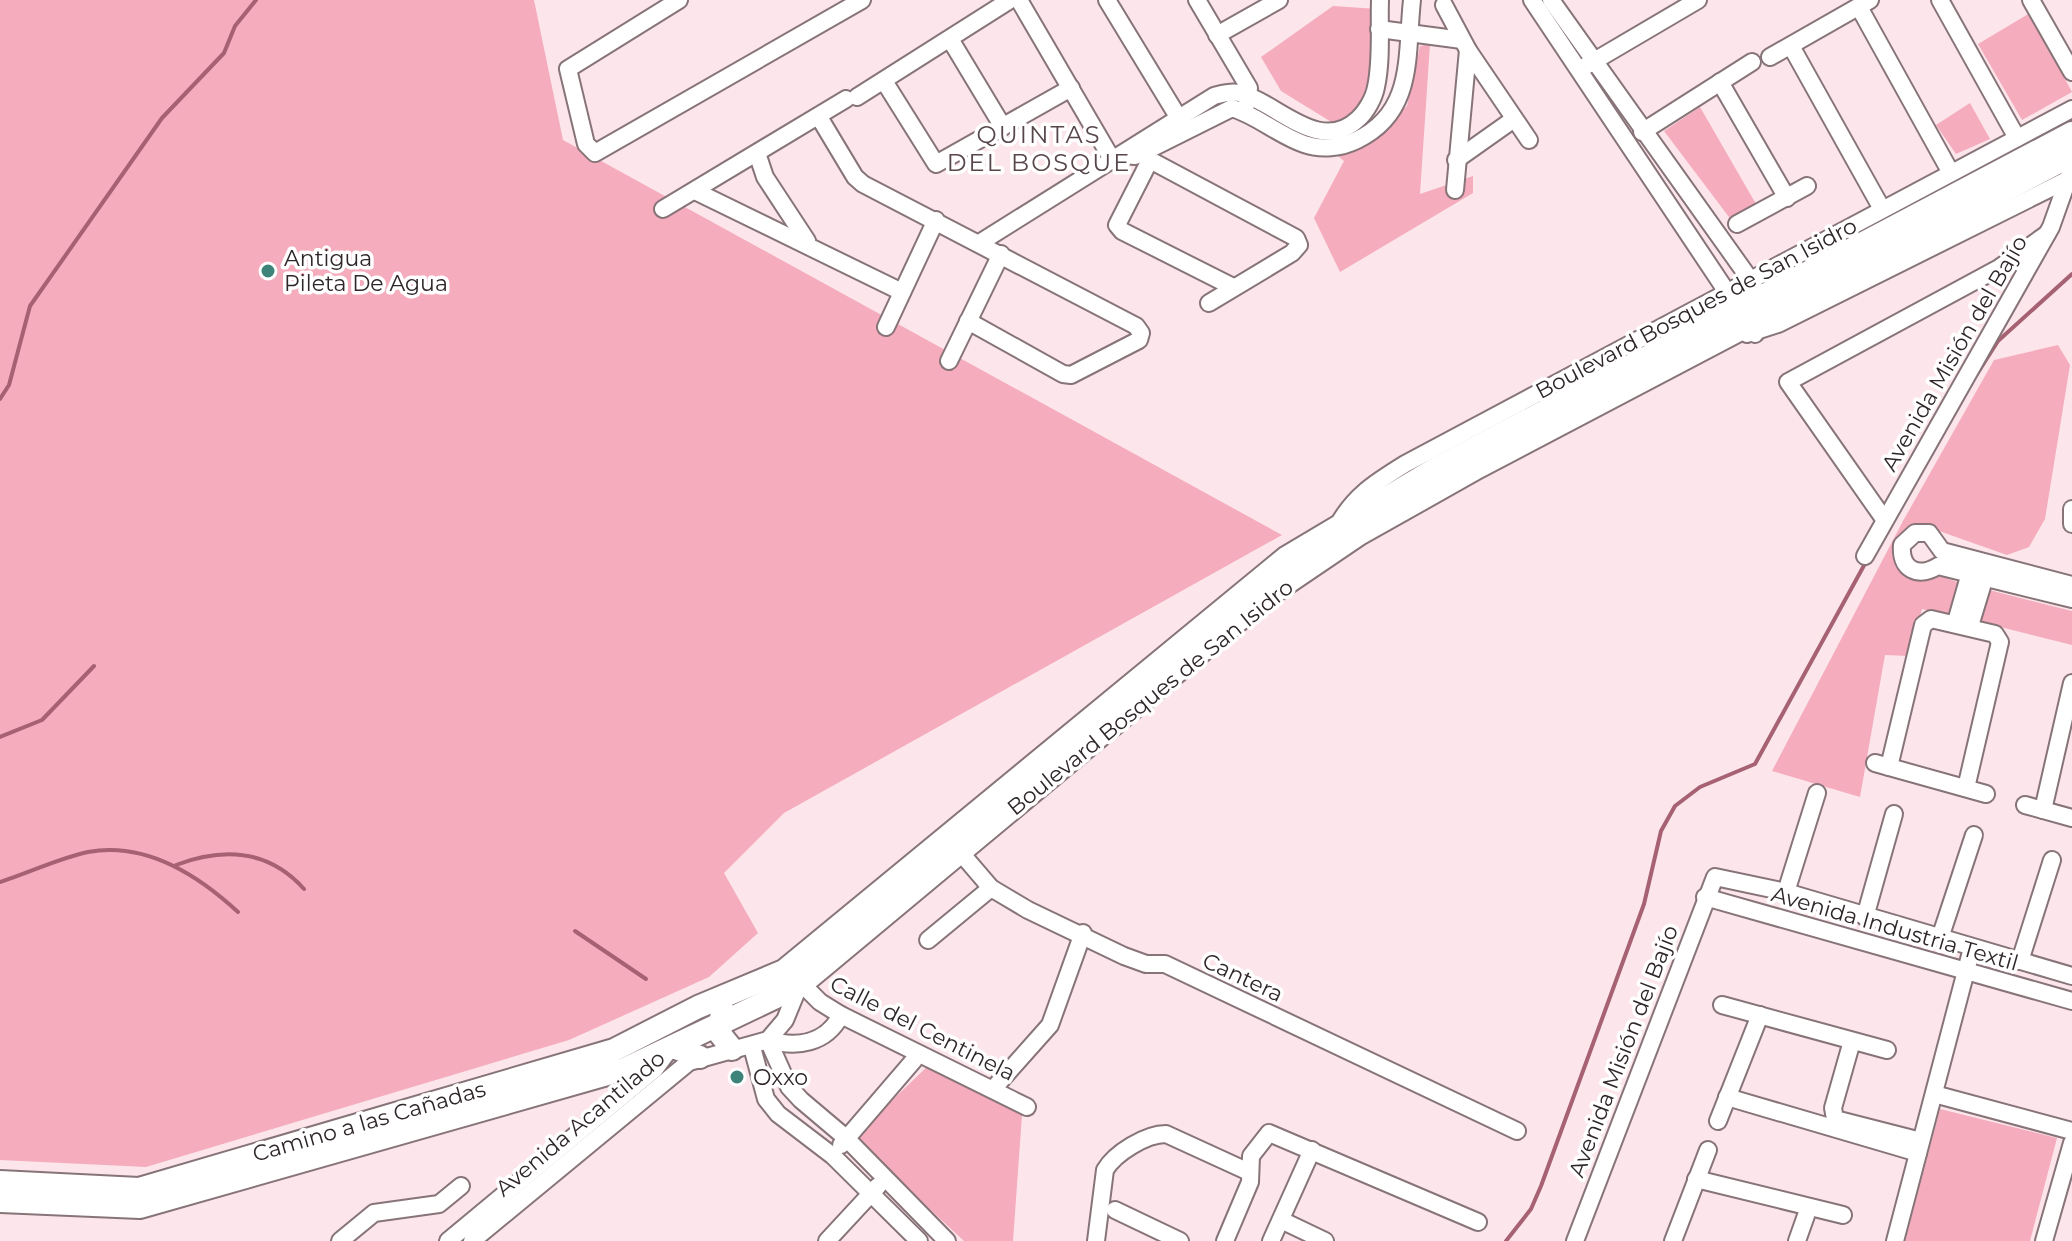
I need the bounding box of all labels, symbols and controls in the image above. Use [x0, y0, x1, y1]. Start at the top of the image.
district label: QUINTAS DEL BOSQUE [947, 120, 1131, 177]
street label: Boulevard Bosques de San Isidro [1531, 212, 1862, 405]
street label: Avenida Misión del Bajío [1876, 231, 2033, 476]
place label: Antigua Pileta De Agua [284, 245, 448, 297]
marker: Antigua Pileta De Agua [259, 262, 277, 280]
street label: Boulevard Bosques de San Isidro [1002, 574, 1299, 821]
street label: Avenida Industria Textil [1768, 880, 2021, 977]
street label: Avenida Misión del Bajío [1563, 921, 1684, 1181]
street label: Cantera [1198, 947, 1287, 1008]
street label: Calle del Centinela [826, 970, 1020, 1087]
street label: Avenida Acantilado [490, 1045, 671, 1202]
place label: Oxxo [753, 1064, 808, 1091]
marker: Oxxo [728, 1068, 746, 1086]
street label: Camino a las Cañadas [250, 1075, 489, 1168]

